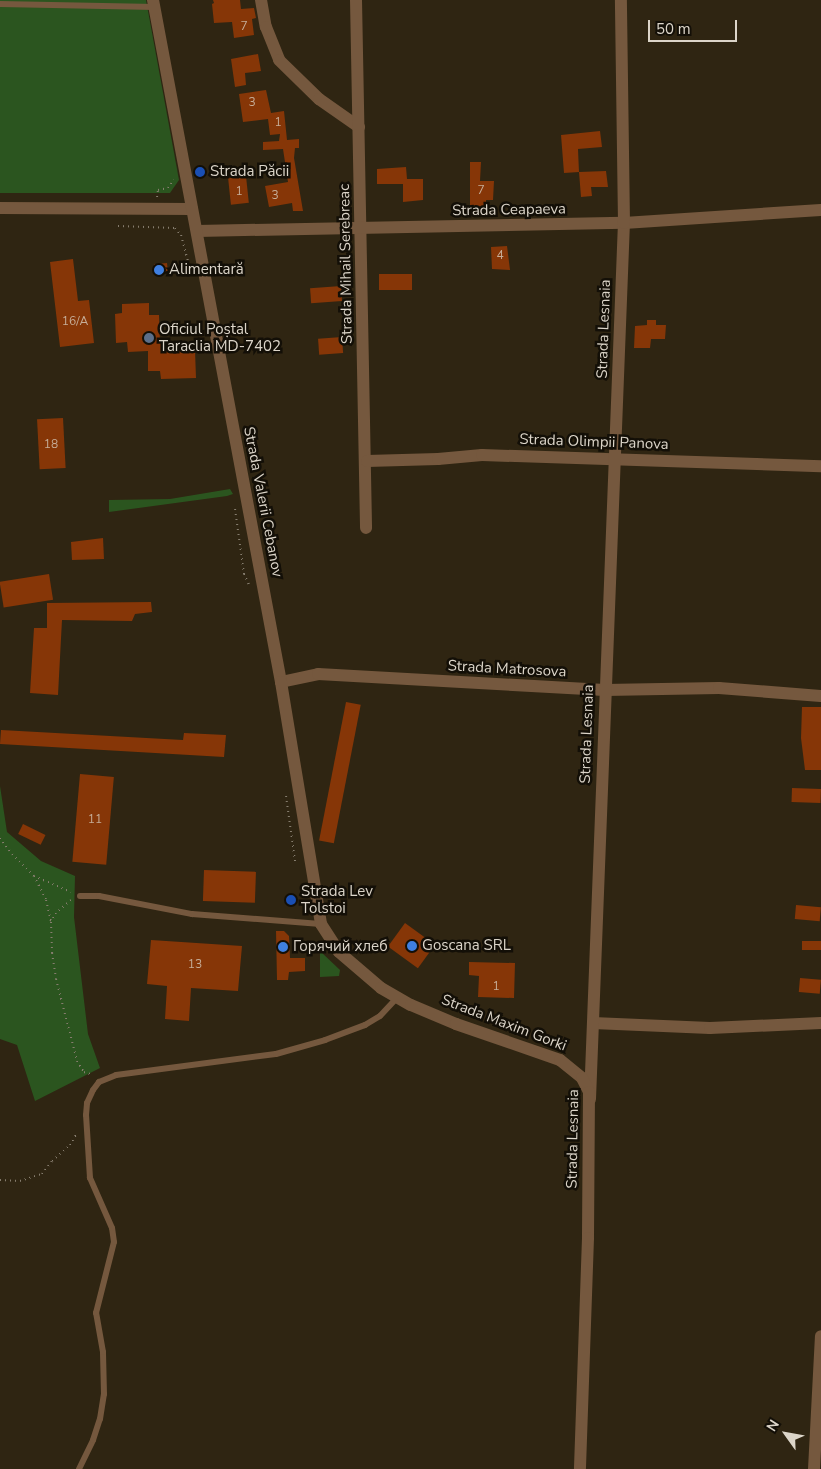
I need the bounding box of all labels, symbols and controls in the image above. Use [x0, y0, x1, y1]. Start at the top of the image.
scale bar [651, 10, 740, 42]
text: 50 m [656, 19, 691, 39]
house number: 7 [240, 20, 248, 34]
house number: 3 [248, 96, 256, 110]
house number: 1 [274, 116, 282, 130]
place label: Strada Păcii [210, 163, 289, 181]
marker: Strada Păcii [194, 166, 206, 178]
street label: Strada Mihail Serebreac [336, 184, 356, 344]
house number: 7 [477, 184, 485, 198]
house number: 1 [235, 185, 243, 199]
house number: 3 [271, 189, 279, 203]
street label: Strada Ceapaeva [452, 200, 566, 220]
house number: 4 [496, 249, 504, 263]
place label: Alimentară [169, 261, 244, 279]
marker: Alimentară [153, 264, 165, 276]
street label: Strada Lesnaia [593, 279, 615, 379]
house number: 16/A [62, 315, 88, 329]
place label: Oficiul Poștal Taraclia MD-7402 [159, 320, 281, 355]
marker: Oficiul Poștal Taraclia MD-7402 [143, 332, 155, 344]
street label: Strada Valerii Cebanov [240, 425, 286, 579]
street label: Strada Olimpii Panova [519, 430, 669, 454]
house number: 18 [44, 438, 58, 452]
street label: Strada Matrosova [447, 657, 567, 681]
street label: Strada Lesnaia [576, 684, 598, 784]
house number: 11 [88, 813, 102, 827]
place label: Strada Lev Tolstoi [301, 882, 373, 917]
marker: Strada Lev Tolstoi [285, 894, 297, 906]
place label: Goscana SRL [422, 937, 511, 955]
place label: Горячий хлеб [293, 938, 388, 956]
marker: Goscana SRL [406, 940, 418, 952]
marker: Горячий хлеб [277, 941, 289, 953]
house number: 13 [188, 958, 202, 972]
house number: 1 [492, 980, 500, 994]
street label: Strada Maxim Gorki [439, 991, 569, 1055]
street label: Strada Lesnaia [563, 1089, 583, 1189]
north arrow [761, 1409, 811, 1459]
text: N [762, 1416, 784, 1435]

